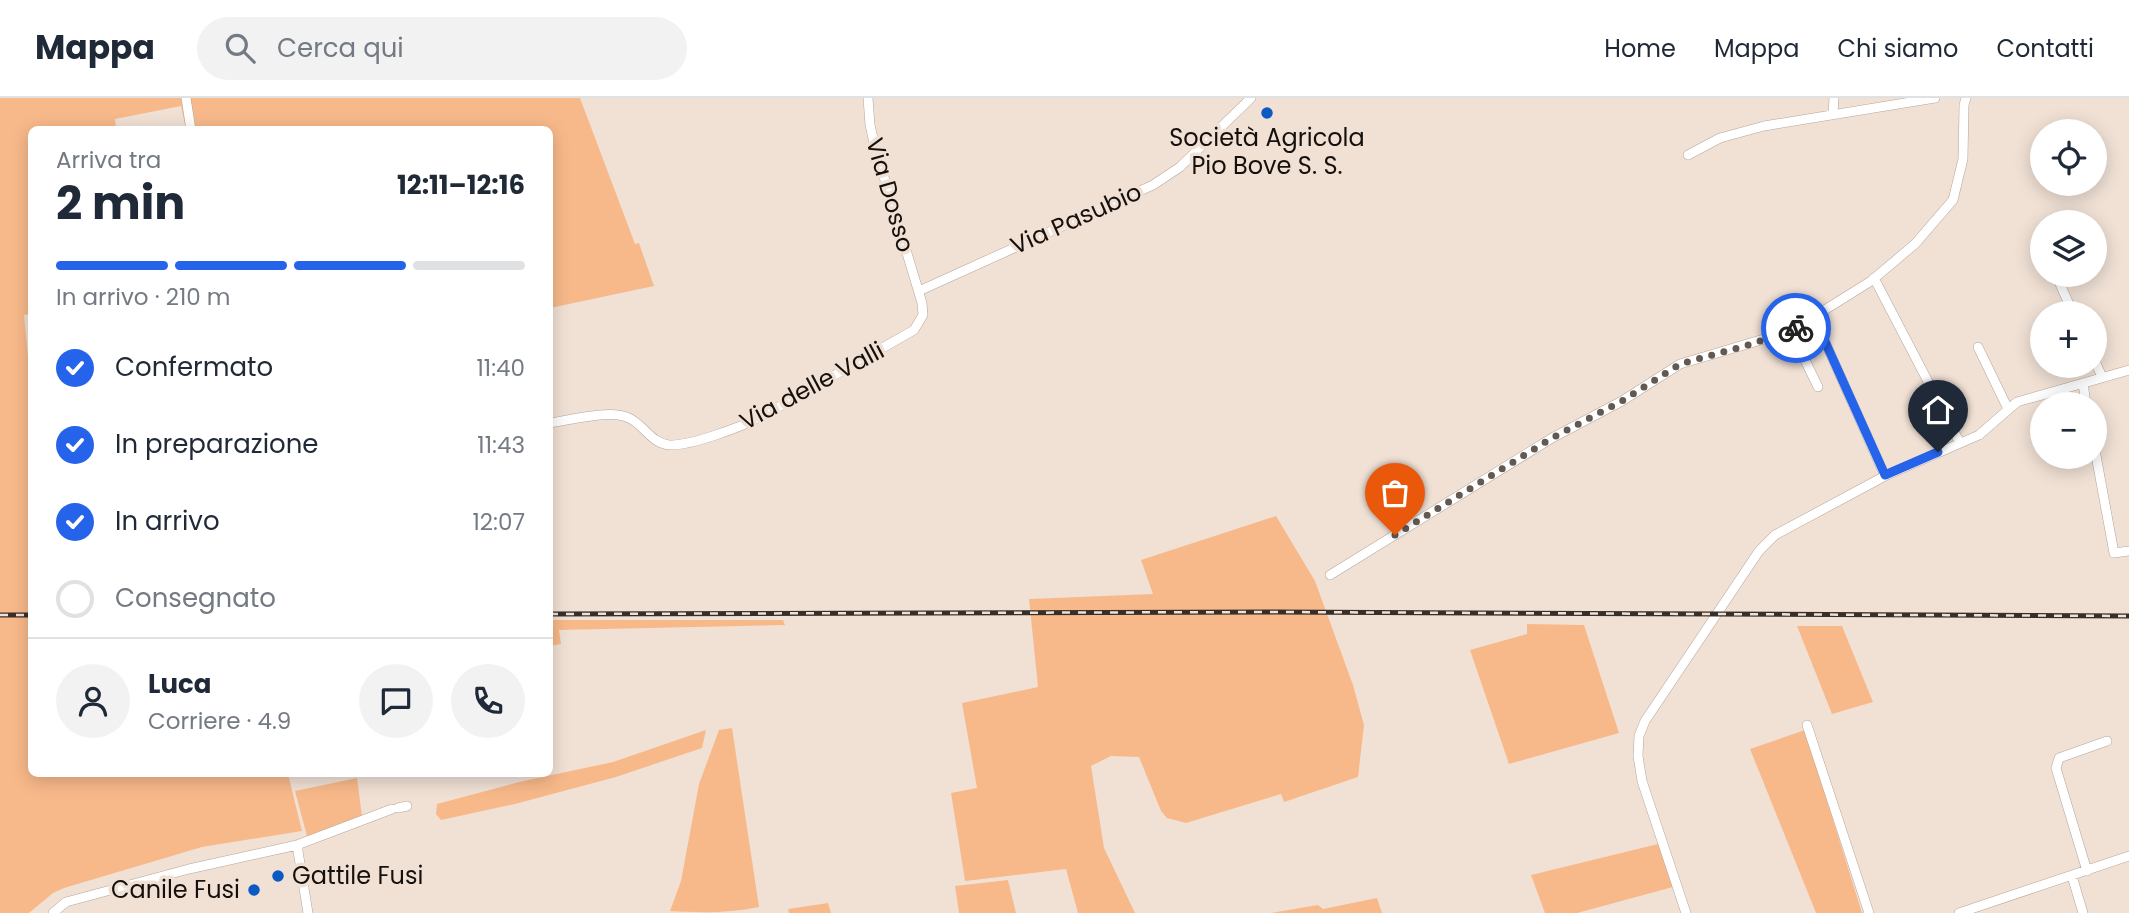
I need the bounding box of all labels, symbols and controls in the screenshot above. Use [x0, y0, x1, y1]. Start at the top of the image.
search box [197, 17, 687, 80]
text: Mappa [35, 24, 155, 71]
icon: search [221, 29, 259, 67]
text: Cerca qui [277, 30, 404, 66]
text: Home [1604, 32, 1676, 65]
text: Mappa [1714, 32, 1799, 65]
text: Chi siamo [1837, 32, 1958, 65]
text: Contatti [1996, 32, 2094, 65]
marker: Società Agricola Pio Bove S. S. [1259, 105, 1275, 121]
map controls [2030, 119, 2107, 469]
button: locate [2030, 119, 2107, 196]
place label: Società Agricola Pio Bove S. S. [1169, 121, 1365, 182]
street label: Via Dosso [858, 134, 923, 256]
text: Arriva tra [56, 144, 161, 176]
text: 12:11–12:16 [397, 167, 525, 203]
text: 2 min [56, 171, 185, 235]
street label: Via Pasubio [1005, 175, 1147, 262]
button: layers [2030, 210, 2107, 287]
text: In arrivo · 210 m [56, 281, 231, 313]
courier [1761, 293, 1831, 363]
button: + [2030, 301, 2107, 378]
icon: bike [1777, 309, 1815, 347]
street label: Via delle Valli [734, 334, 890, 437]
icon: check [56, 349, 94, 387]
text: Confermato [115, 349, 273, 385]
text: 11:40 [476, 352, 525, 384]
pin [1908, 380, 1968, 452]
icon: home [1919, 391, 1957, 429]
button: − [2030, 392, 2107, 469]
icon: check [56, 426, 94, 464]
text: In preparazione [115, 426, 318, 462]
text: 11:43 [477, 429, 525, 461]
pin [1365, 463, 1425, 535]
icon: bag [1376, 474, 1414, 512]
icon: check [56, 503, 94, 541]
text: In arrivo [115, 503, 220, 539]
text: 12:07 [473, 506, 525, 538]
text: Consegnato [115, 580, 276, 616]
button: person [56, 664, 130, 738]
button: chat [359, 664, 433, 738]
button: phone [451, 664, 525, 738]
text: Luca [148, 666, 211, 702]
text: Corriere · 4.9 [148, 705, 291, 737]
place label: Gattile Fusi [292, 859, 423, 892]
marker: Gattile Fusi [270, 868, 286, 884]
place label: Canile Fusi [111, 873, 240, 906]
marker: Canile Fusi [246, 882, 262, 898]

